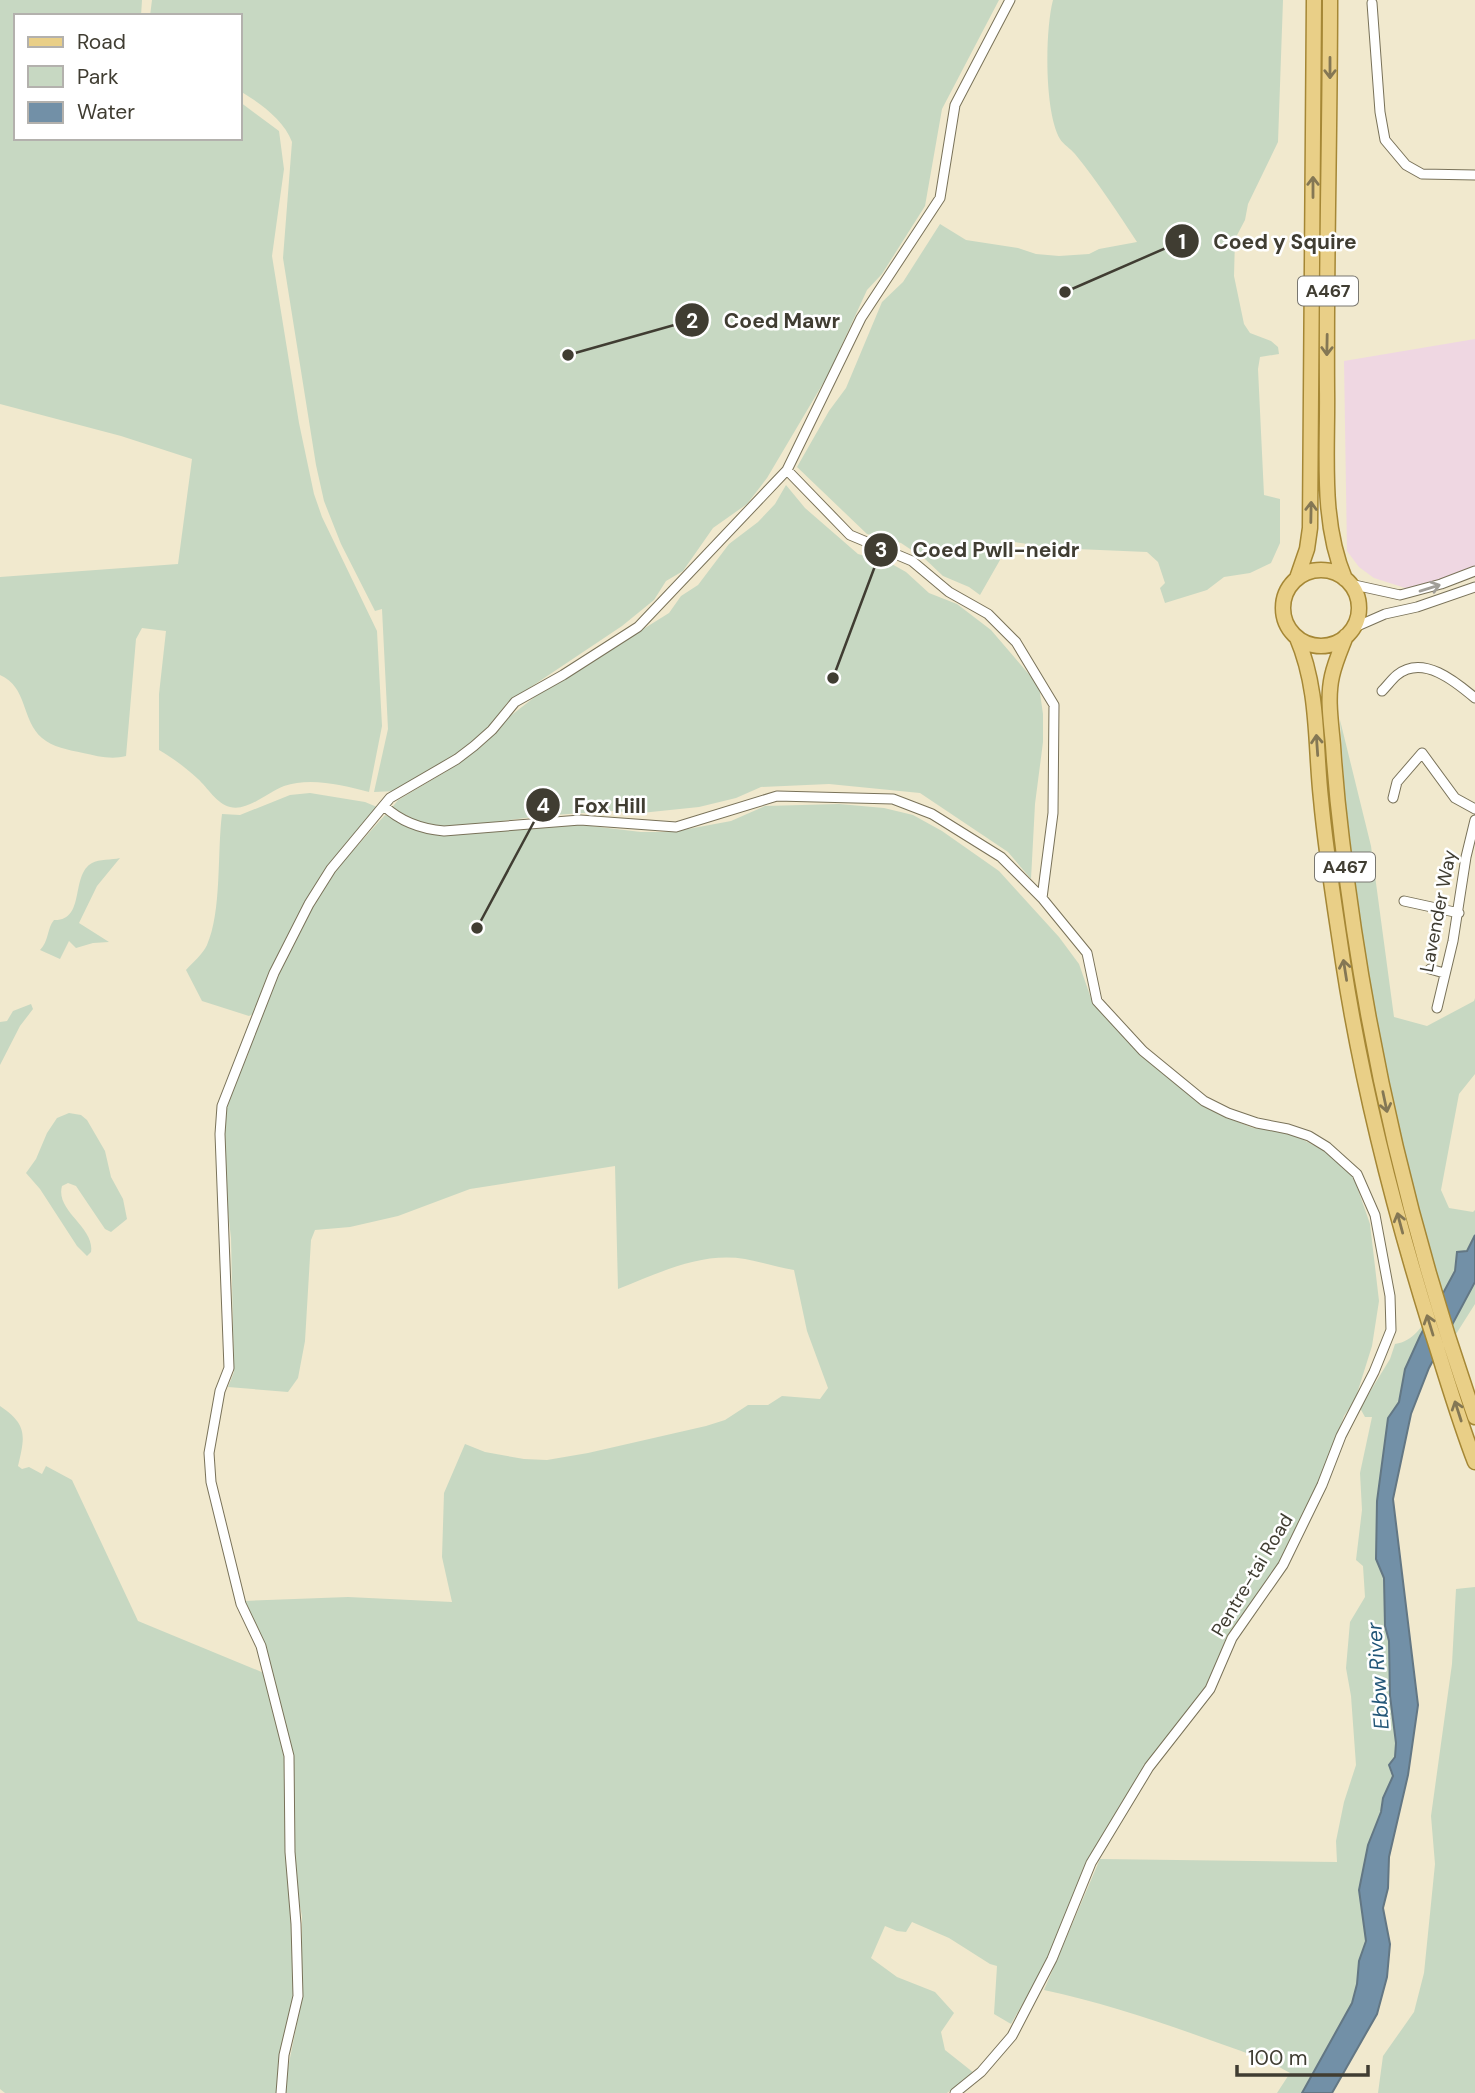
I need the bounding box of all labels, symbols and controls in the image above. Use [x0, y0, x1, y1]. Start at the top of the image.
legend [14, 14, 242, 140]
text: Road [77, 28, 126, 56]
one-way arrow [1323, 56, 1337, 79]
text: Park [77, 63, 119, 91]
text: Water [77, 98, 135, 126]
one-way arrow [1307, 175, 1320, 198]
callout: Coed y Squire [1165, 220, 1371, 262]
text: 1 [1178, 228, 1186, 256]
text: Coed y Squire [1213, 228, 1357, 256]
road number: A467 [1298, 276, 1358, 306]
callout: Coed Mawr [675, 299, 854, 341]
text: 2 [686, 307, 698, 335]
text: Coed Mawr [724, 307, 841, 335]
one-way arrow [1320, 333, 1334, 356]
one-way arrow [1304, 501, 1317, 524]
callout: Coed Pwll-neidr [864, 529, 1093, 571]
text: 3 [875, 536, 887, 564]
text: Coed Pwll-neidr [913, 536, 1080, 564]
one-way arrow [1418, 580, 1440, 593]
one-way arrow [1310, 734, 1323, 756]
callout: Fox Hill [525, 784, 661, 826]
text: 4 [536, 792, 550, 820]
text: Fox Hill [574, 792, 646, 820]
street label: Lavender Way [1414, 847, 1462, 974]
road number: A467 [1315, 852, 1375, 882]
one-way arrow [1338, 959, 1351, 982]
one-way arrow [1379, 1090, 1393, 1113]
one-way arrow [1393, 1213, 1406, 1235]
one-way arrow [1422, 1314, 1435, 1336]
one-way arrow [1450, 1401, 1463, 1423]
street label: Pentre-tai Road [1205, 1509, 1299, 1641]
water label: Ebbw River [1360, 1620, 1396, 1731]
scale bar [1237, 2034, 1368, 2078]
text: 100 m [1248, 2044, 1308, 2072]

